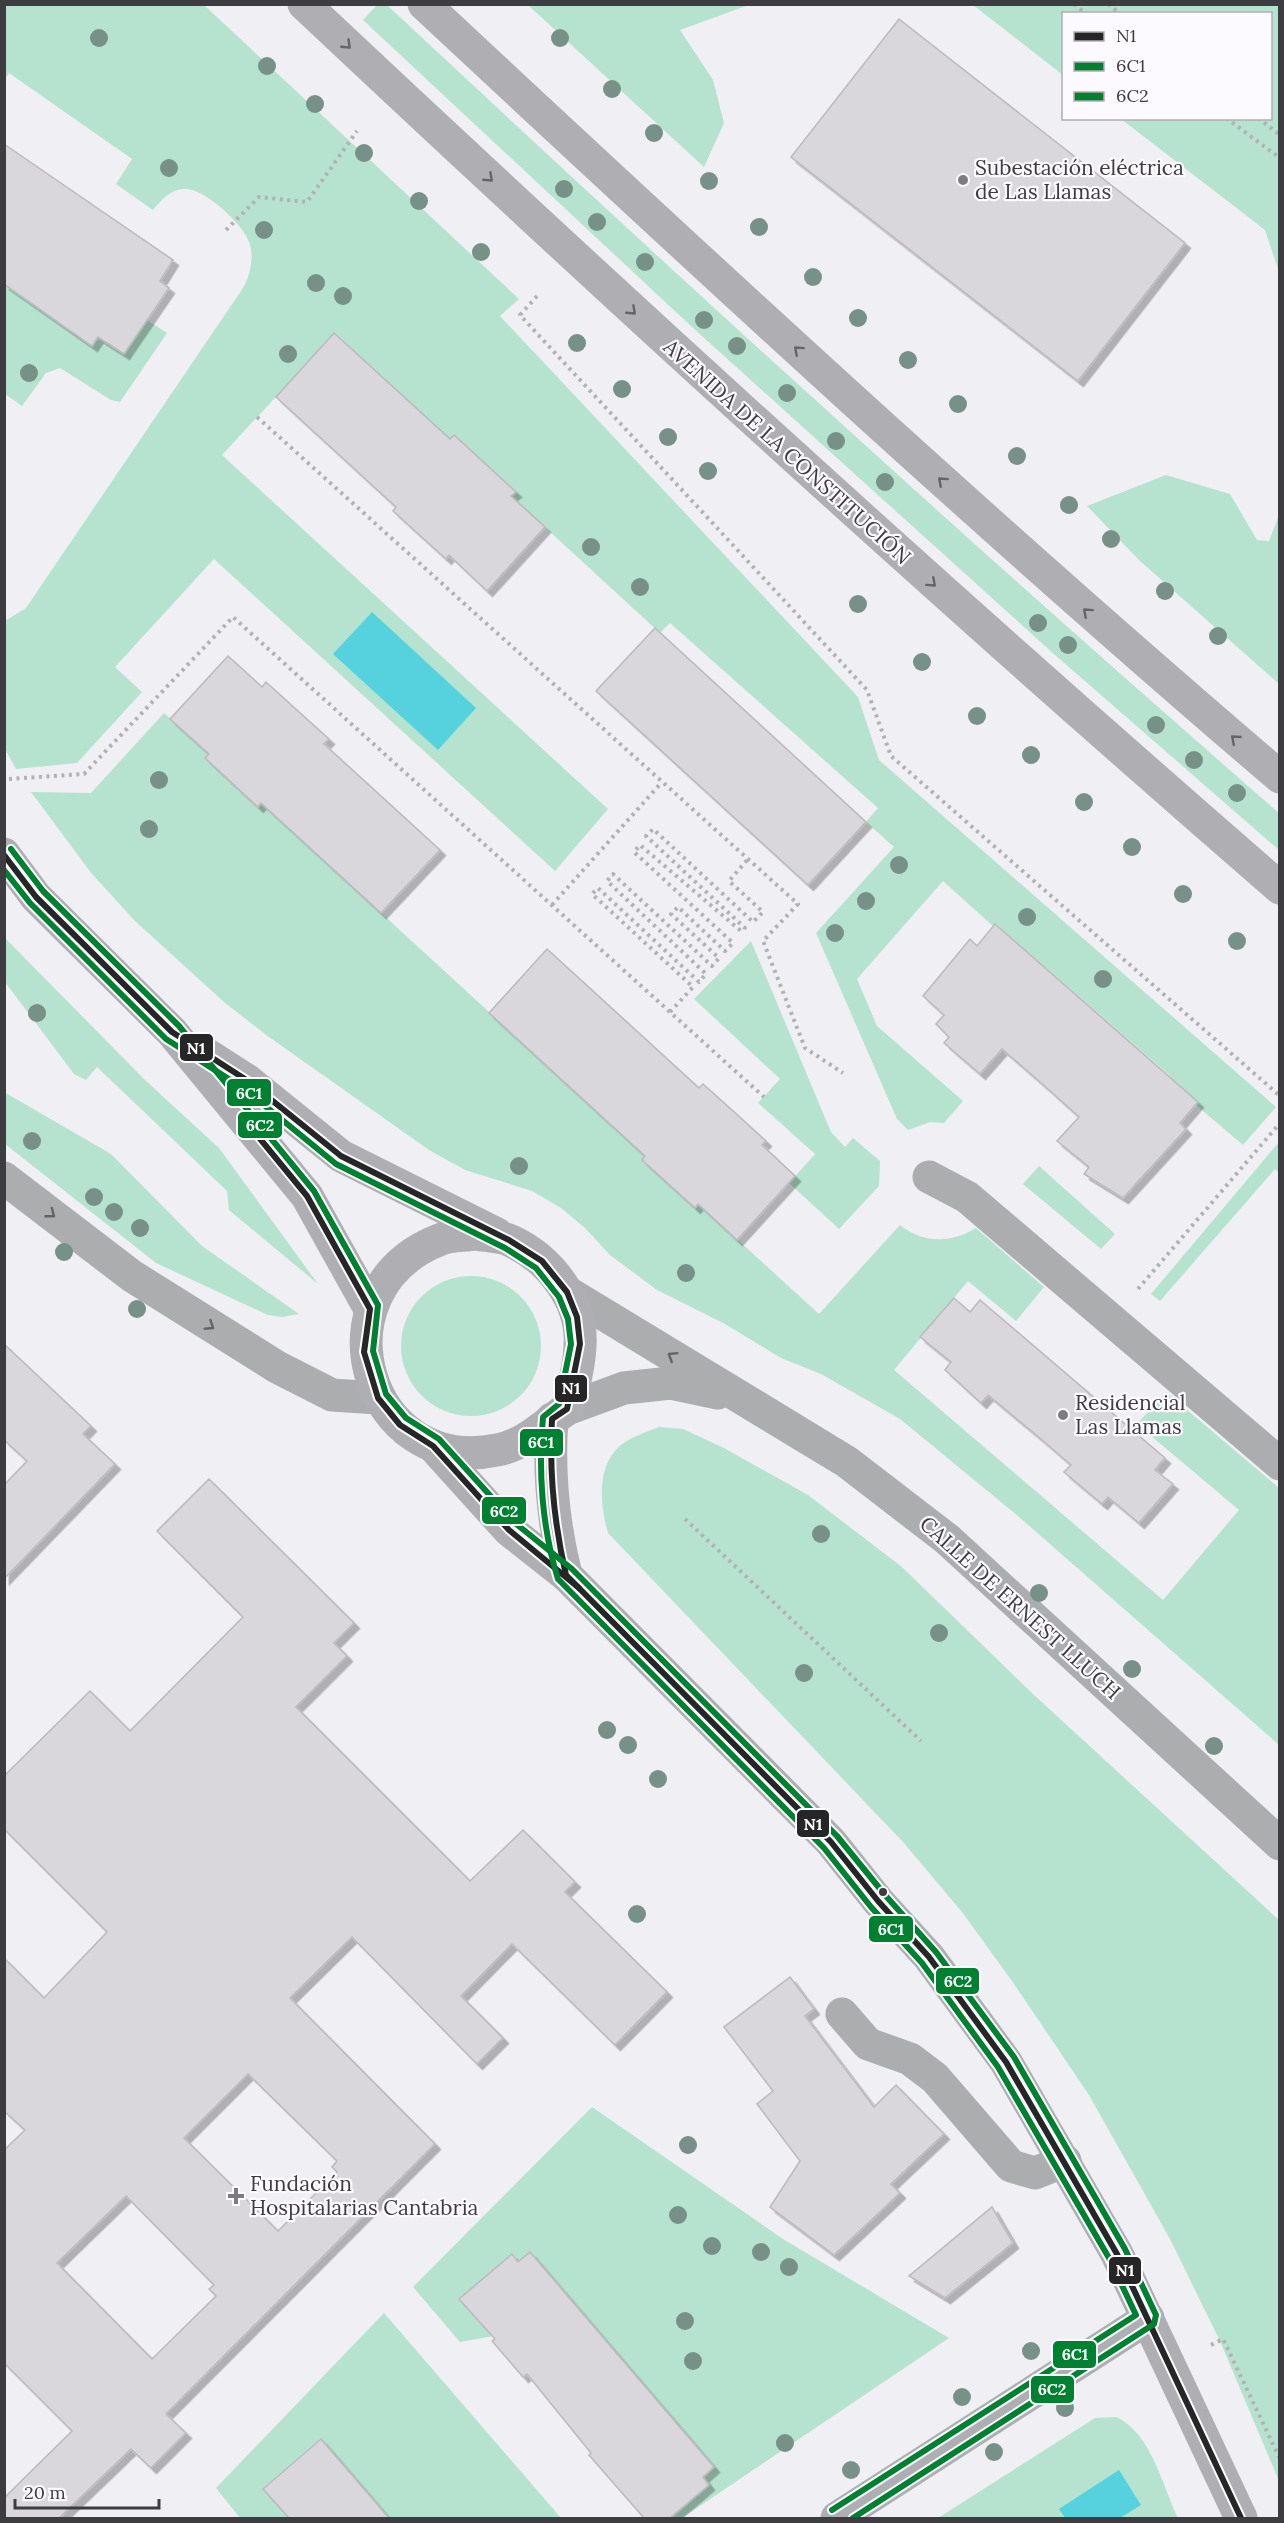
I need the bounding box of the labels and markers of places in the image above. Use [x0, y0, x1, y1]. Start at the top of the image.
place label: Subestación eléctrica de Las Llamas [975, 154, 1184, 205]
marker: Subestación eléctrica de Las Llamas [956, 173, 970, 187]
place label: Residencial Las Llamas [1075, 1389, 1185, 1440]
marker: Residencial Las Llamas [1056, 1408, 1070, 1422]
unlabelled marker [877, 1886, 889, 1898]
place label: Fundación Hospitalarias Cantabria [250, 2170, 479, 2221]
marker: Fundación Hospitalarias Cantabria [227, 2187, 245, 2205]

